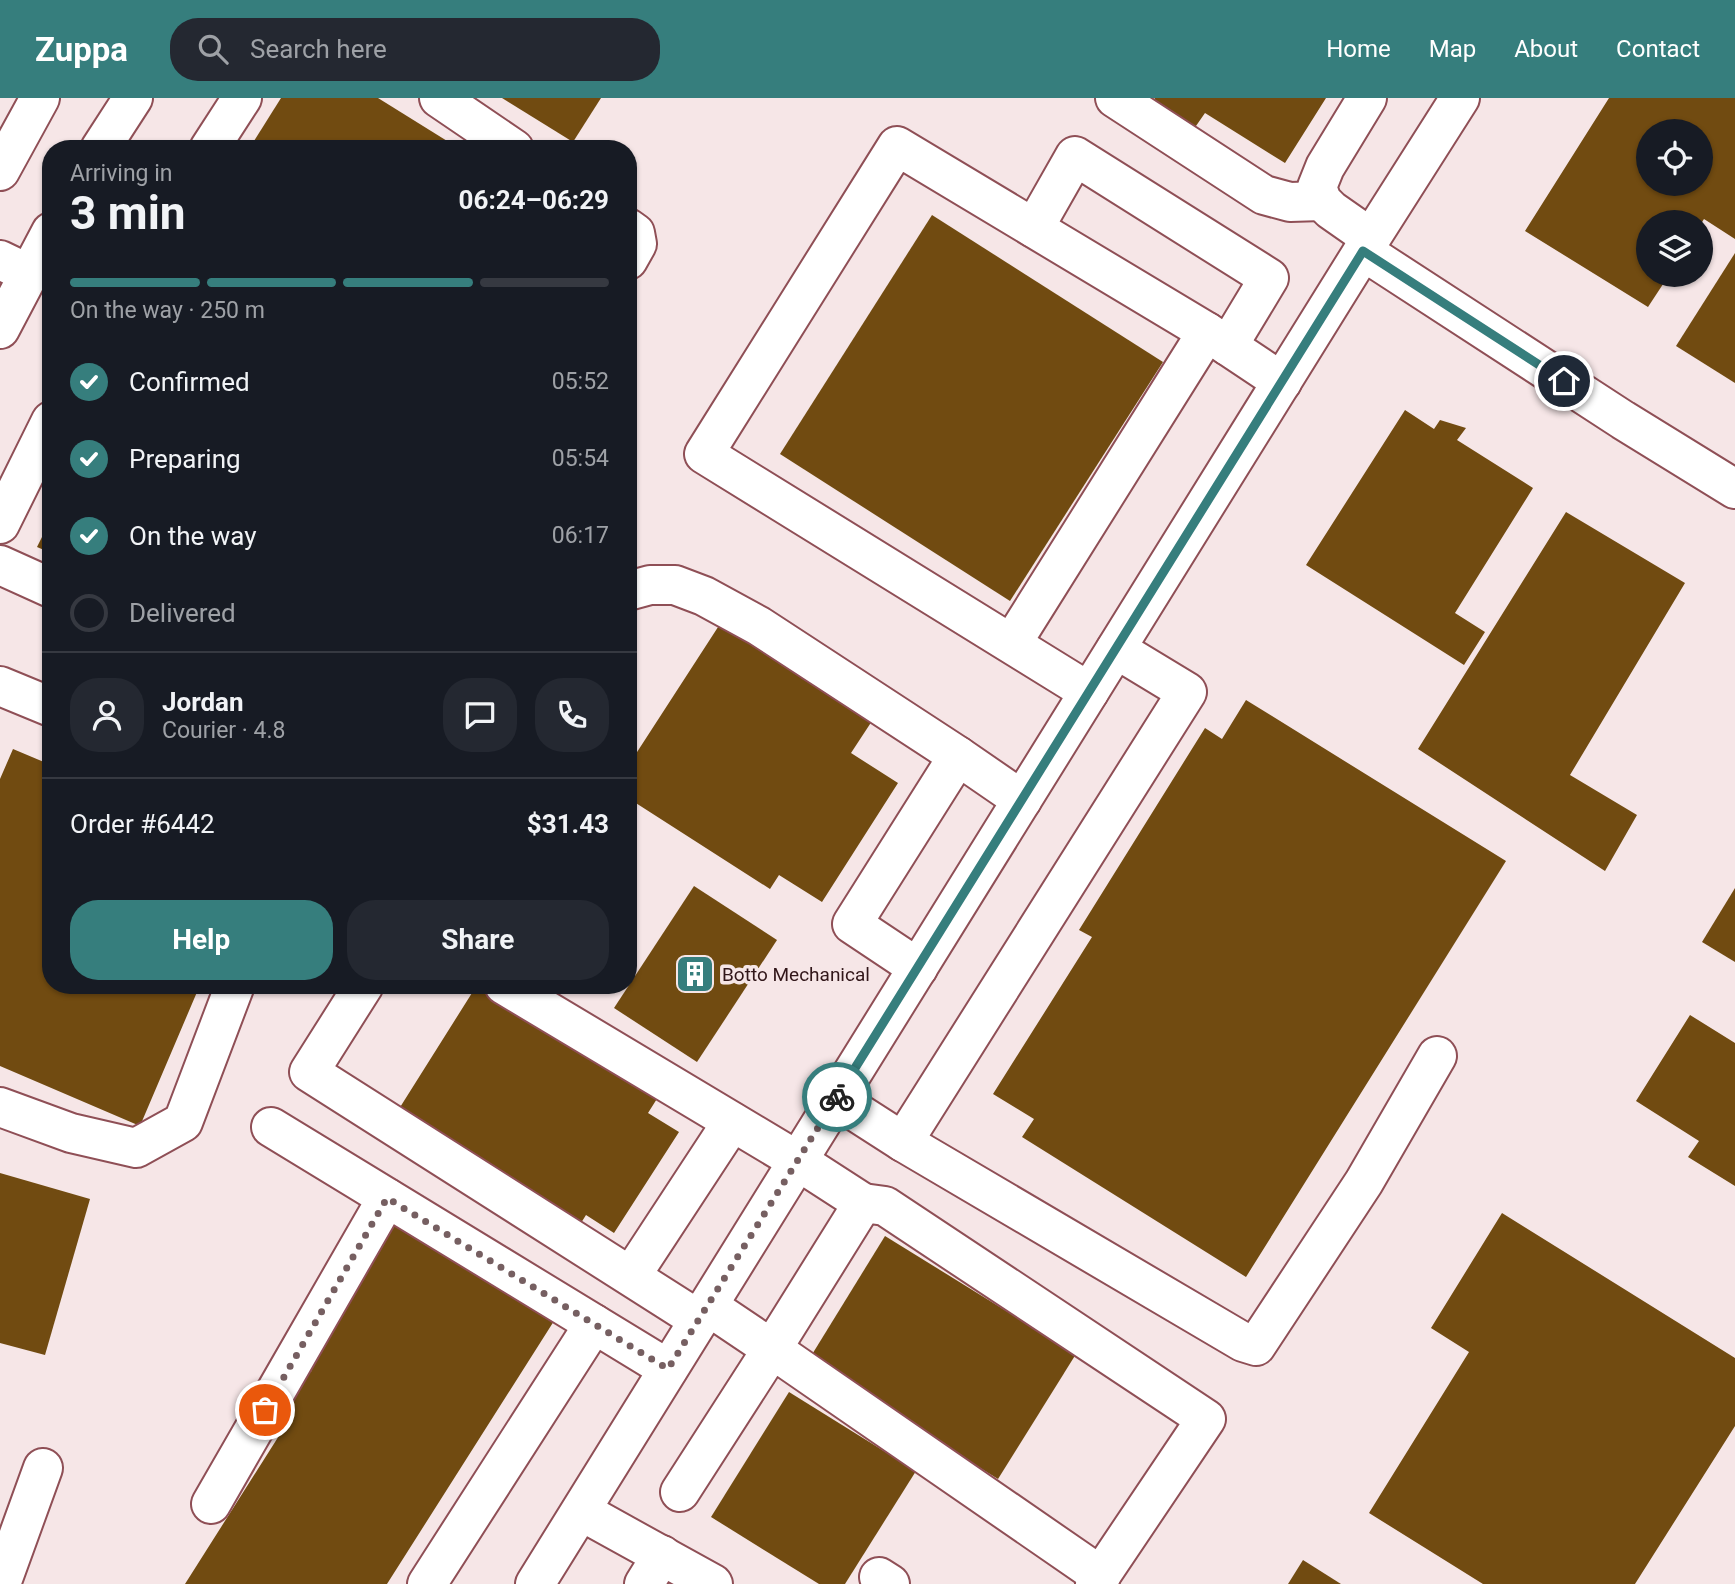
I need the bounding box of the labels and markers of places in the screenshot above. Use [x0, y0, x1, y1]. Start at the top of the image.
pin [1534, 351, 1594, 411]
building icon: Botto Mechanical [674, 953, 716, 995]
place label: Botto Mechanical [722, 963, 870, 986]
pin [235, 1380, 295, 1440]

